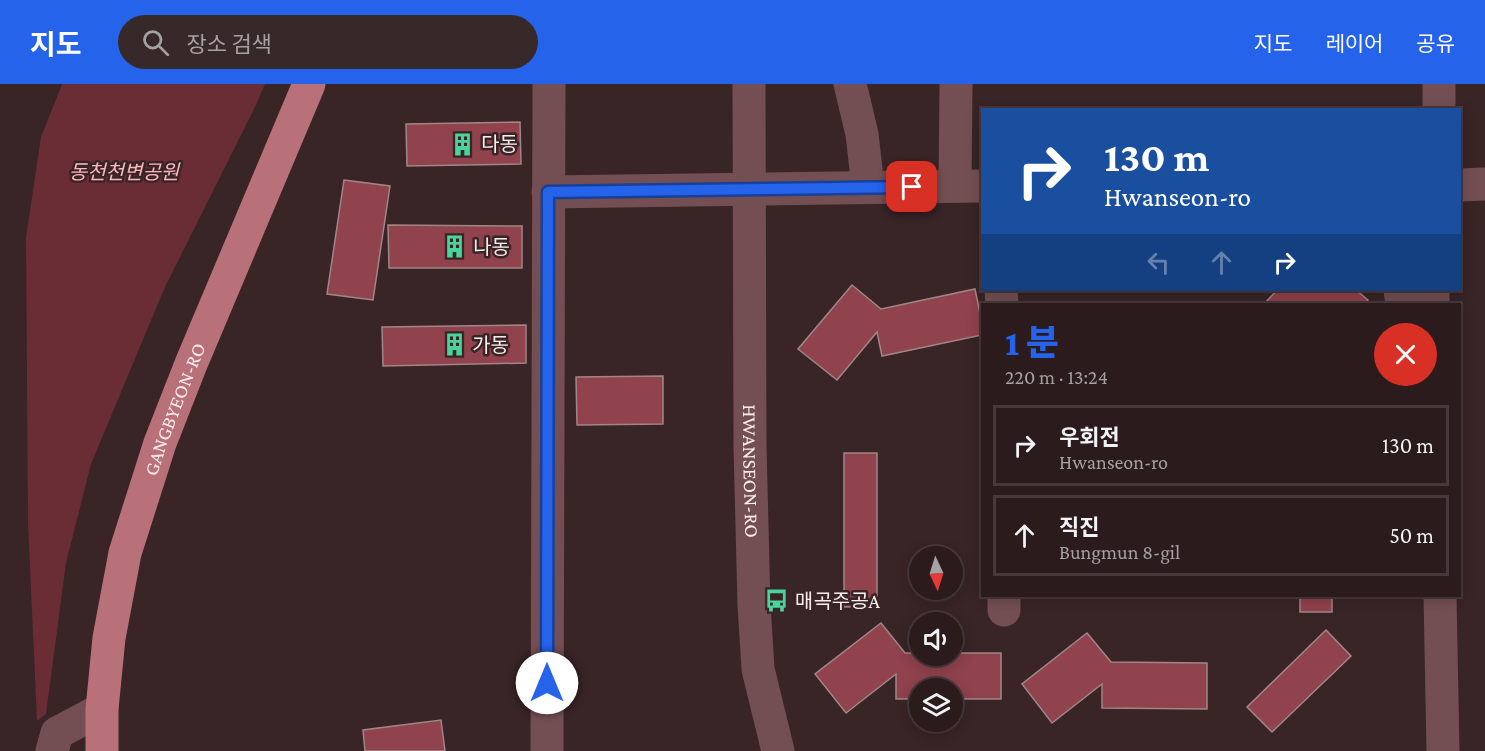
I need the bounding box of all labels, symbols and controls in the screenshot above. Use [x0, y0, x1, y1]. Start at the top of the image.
search box [118, 15, 538, 69]
icon: search [139, 26, 172, 59]
text: 지도 [30, 29, 82, 60]
text: 장소 검색 [187, 32, 272, 57]
text: 지도 [1254, 32, 1292, 56]
text: 레이어 [1325, 32, 1383, 56]
text: 공유 [1416, 32, 1455, 56]
building icon: 다동 [450, 131, 476, 157]
icon: right [1005, 132, 1083, 210]
place label: 다동 [481, 133, 518, 155]
text: 130 m [1104, 133, 1209, 180]
park label: 동천천변공원 [69, 161, 181, 183]
pin [886, 161, 937, 212]
icon: arrive [895, 170, 928, 203]
text: Hwanseon-ro [1104, 182, 1251, 212]
building icon: 나동 [442, 234, 468, 260]
place label: 나동 [473, 236, 510, 258]
icon: left [1142, 246, 1175, 279]
icon: ahead [1205, 246, 1238, 279]
icon: right [1268, 246, 1301, 279]
text: 1 분 [1005, 323, 1059, 363]
button: close [1374, 323, 1437, 386]
building icon: 가동 [441, 332, 467, 358]
place label: 가동 [472, 334, 509, 356]
street label: GANGBYEON-RO [139, 340, 210, 478]
text: 220 m · 13:24 [1005, 366, 1108, 388]
street label: HWANSEON-RO [739, 404, 763, 538]
text: 우회전 [1059, 425, 1120, 450]
icon: right [1008, 429, 1041, 462]
text: 130 m [1382, 433, 1434, 458]
text: Hwanseon-ro [1059, 451, 1168, 473]
text: 직진 [1059, 515, 1099, 540]
icon: ahead [1008, 519, 1041, 552]
text: 50 m [1389, 523, 1434, 548]
text: Bungmun 8-gil [1059, 541, 1180, 563]
north arrow [909, 546, 963, 600]
map controls [909, 546, 963, 732]
bus stop icon: 매곡주공A [764, 588, 790, 614]
place label: 매곡주공A [795, 590, 881, 612]
button: sound [909, 612, 963, 666]
position arrow [515, 651, 579, 715]
button: layers [909, 678, 963, 732]

